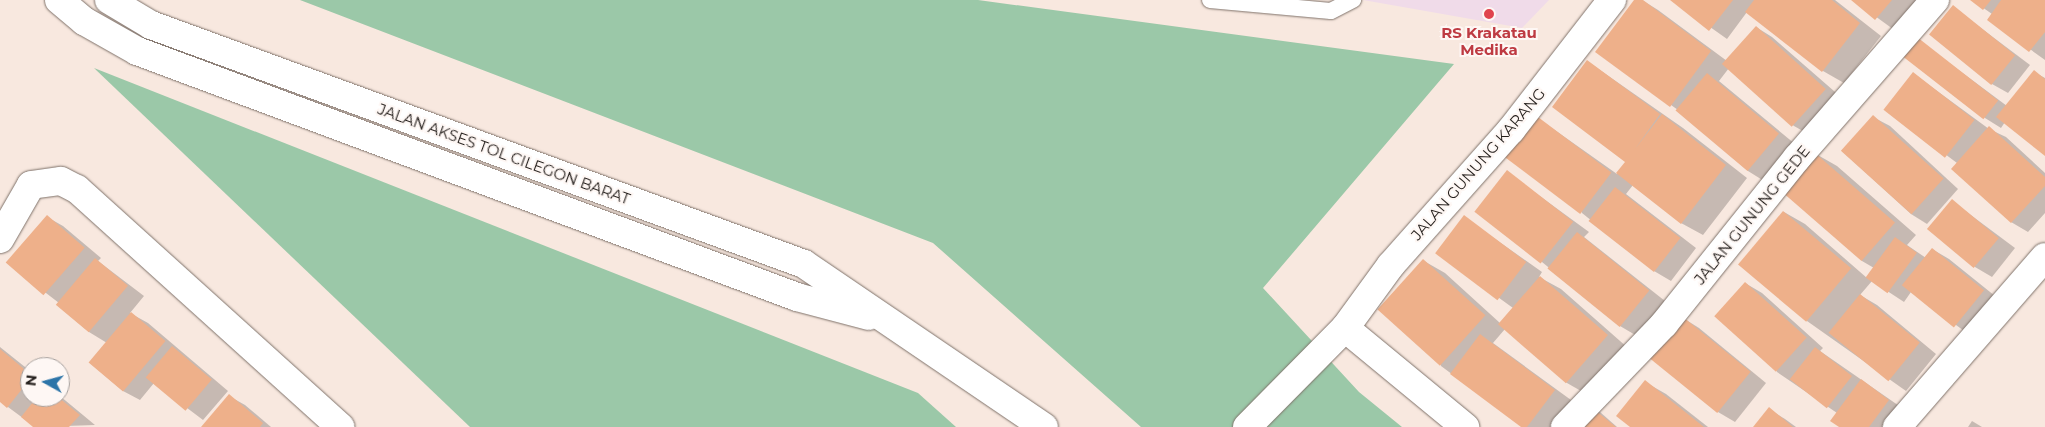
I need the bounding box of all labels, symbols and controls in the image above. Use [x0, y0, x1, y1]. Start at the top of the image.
marker: RS Krakatau Medika [1482, 7, 1496, 21]
place label: RS Krakatau Medika [1441, 23, 1537, 58]
street label: JALAN GUNUNG KARANG [1407, 84, 1549, 244]
street label: JALAN AKSES TOL CILEGON BARAT [375, 100, 633, 208]
street label: JALAN GUNUNG GEDE [1691, 142, 1813, 288]
north arrow [20, 357, 70, 407]
text: N [21, 374, 41, 387]

